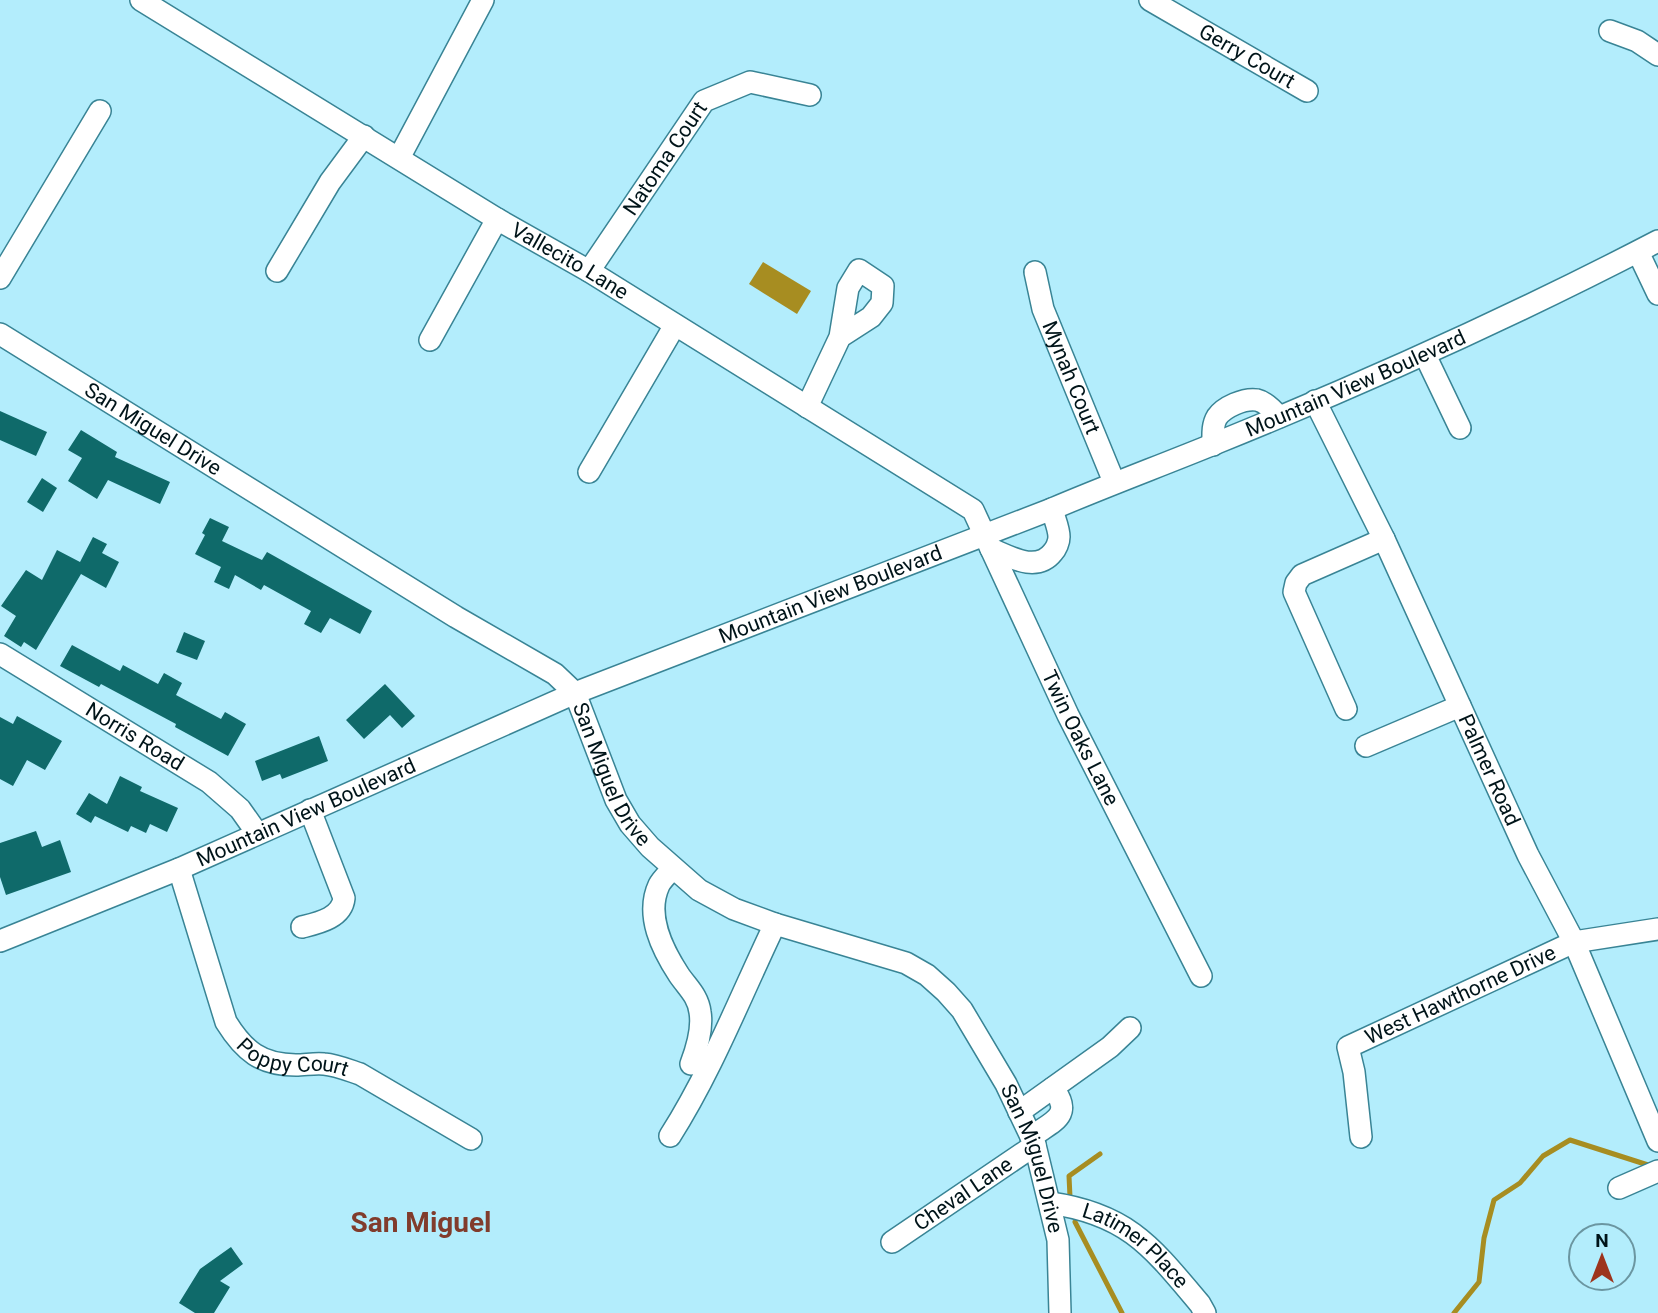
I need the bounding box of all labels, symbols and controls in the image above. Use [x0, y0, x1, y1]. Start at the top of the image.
street label: Gerry Court [1195, 19, 1299, 93]
street label: Natoma Court [618, 97, 712, 220]
street label: Vallecito Lane [507, 218, 633, 304]
street label: Mynah Court [1037, 318, 1105, 438]
street label: Mountain View Boulevard [1242, 325, 1469, 442]
street label: San Miguel Drive [80, 378, 226, 480]
street label: Mountain View Boulevard [715, 541, 945, 648]
street label: Twin Oaks Lane [1037, 667, 1124, 810]
street label: Norris Road [81, 697, 188, 776]
street label: San Miguel Drive [568, 699, 656, 851]
street label: Palmer Road [1453, 710, 1525, 829]
street label: Mountain View Boulevard [193, 753, 419, 872]
street label: West Hawthorne Drive [1361, 940, 1559, 1049]
street label: Poppy Court [232, 1033, 352, 1081]
street label: San Miguel Drive [996, 1080, 1068, 1235]
street label: Cheval Lane [909, 1152, 1017, 1236]
street label: Latimer Place [1079, 1198, 1193, 1293]
district label: San Miguel [350, 1206, 492, 1239]
north arrow [1567, 1222, 1637, 1292]
text: N [1595, 1229, 1609, 1252]

